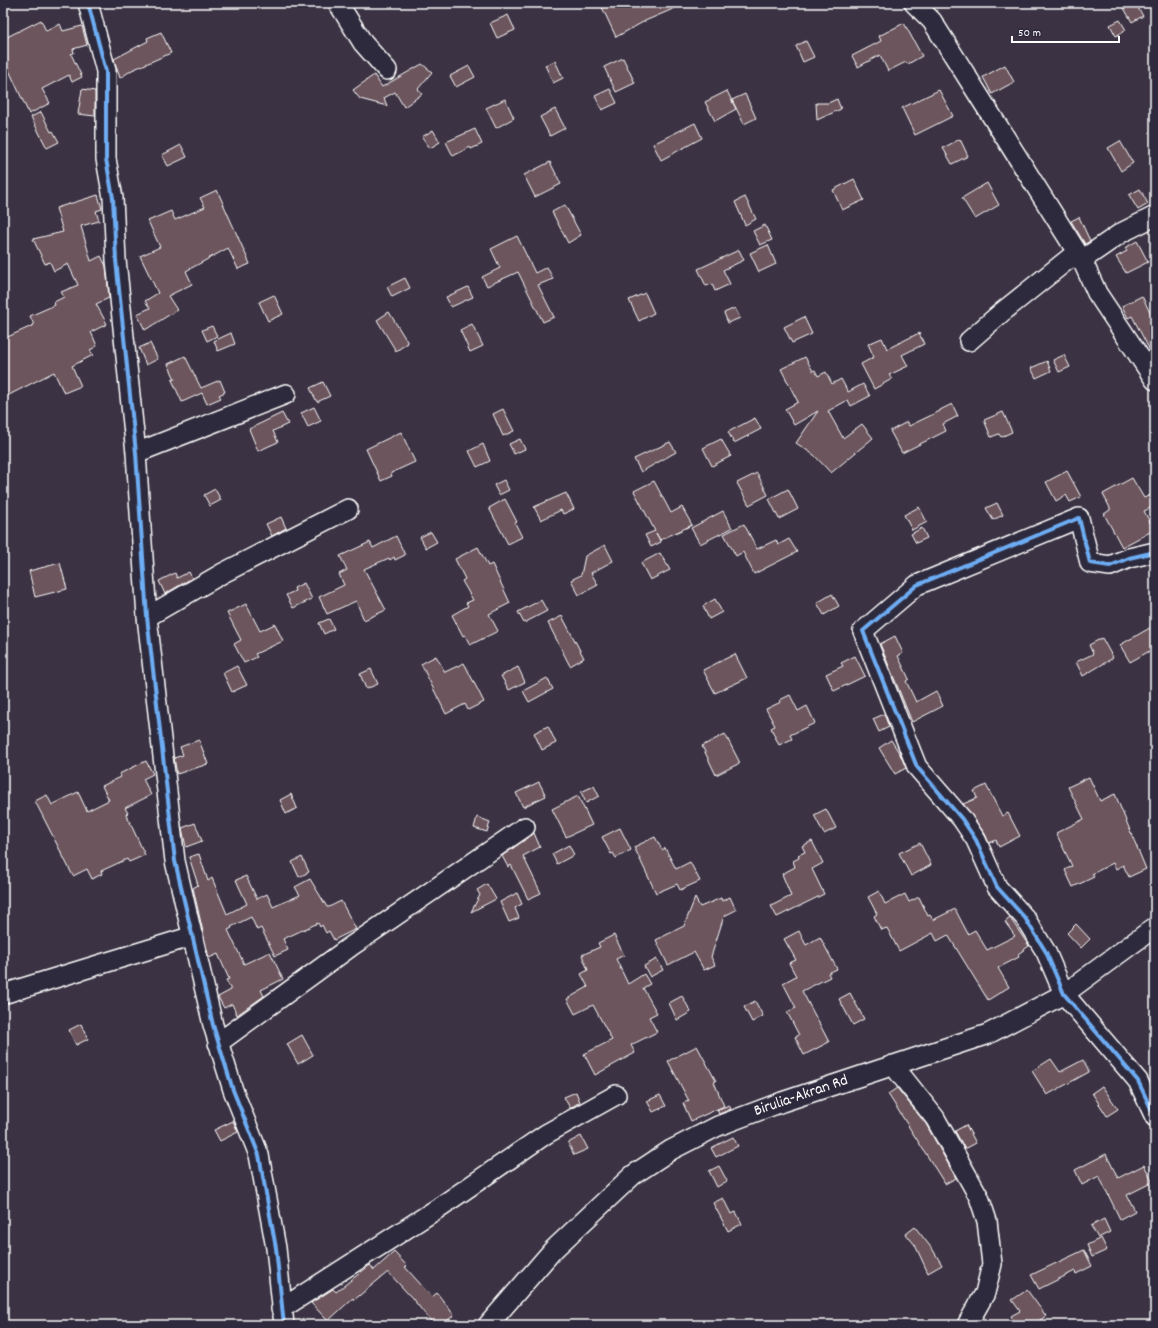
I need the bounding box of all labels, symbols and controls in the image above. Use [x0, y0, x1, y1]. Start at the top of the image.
scale bar [1012, 18, 1119, 44]
text: 50 m [1018, 25, 1041, 42]
street label: Birulia-Akran Rd [751, 1069, 851, 1123]

